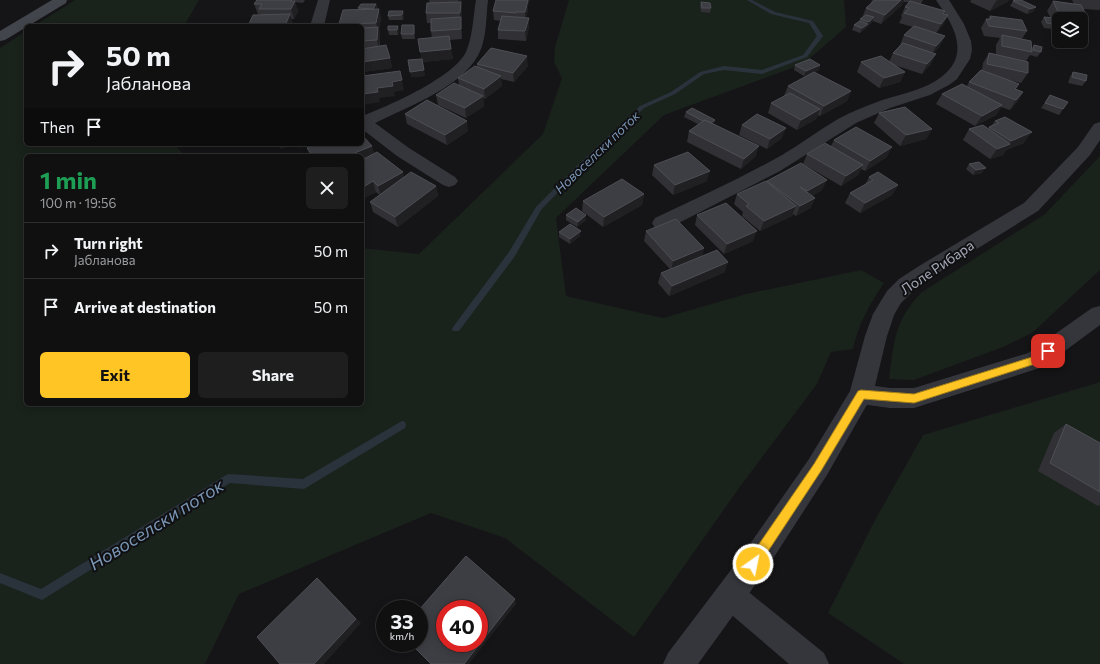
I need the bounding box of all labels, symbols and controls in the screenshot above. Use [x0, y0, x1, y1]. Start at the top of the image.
map controls [1052, 12, 1088, 48]
button: layers [1052, 12, 1088, 48]
text: 50 m [106, 38, 171, 72]
icon: right [40, 40, 92, 92]
text: Јабланова [106, 72, 191, 94]
water label: Новоселски поток [551, 107, 644, 197]
icon: arrive [83, 116, 105, 138]
text: Then [40, 118, 75, 136]
text: 1 min [40, 165, 97, 194]
button: close [306, 167, 348, 209]
text: 100 m · 19:56 [40, 195, 116, 211]
text: Turn right [74, 234, 143, 252]
street label: Лоле Рибара [897, 236, 977, 298]
icon: right [40, 240, 62, 262]
text: 50 m [314, 242, 348, 260]
text: Јабланова [74, 252, 135, 268]
icon: arrive [40, 296, 62, 318]
text: Arrive at destination [74, 298, 216, 316]
text: 50 m [314, 298, 348, 316]
pin [1031, 334, 1065, 368]
icon: arrive [1037, 340, 1059, 362]
button: Exit [40, 352, 190, 398]
button: Share [198, 352, 348, 398]
water label: Новоселски поток [84, 473, 228, 574]
position arrow [732, 543, 774, 585]
speed limit sign: 40 [436, 600, 488, 652]
text: 33 [390, 609, 414, 633]
text: km/h [390, 630, 414, 642]

